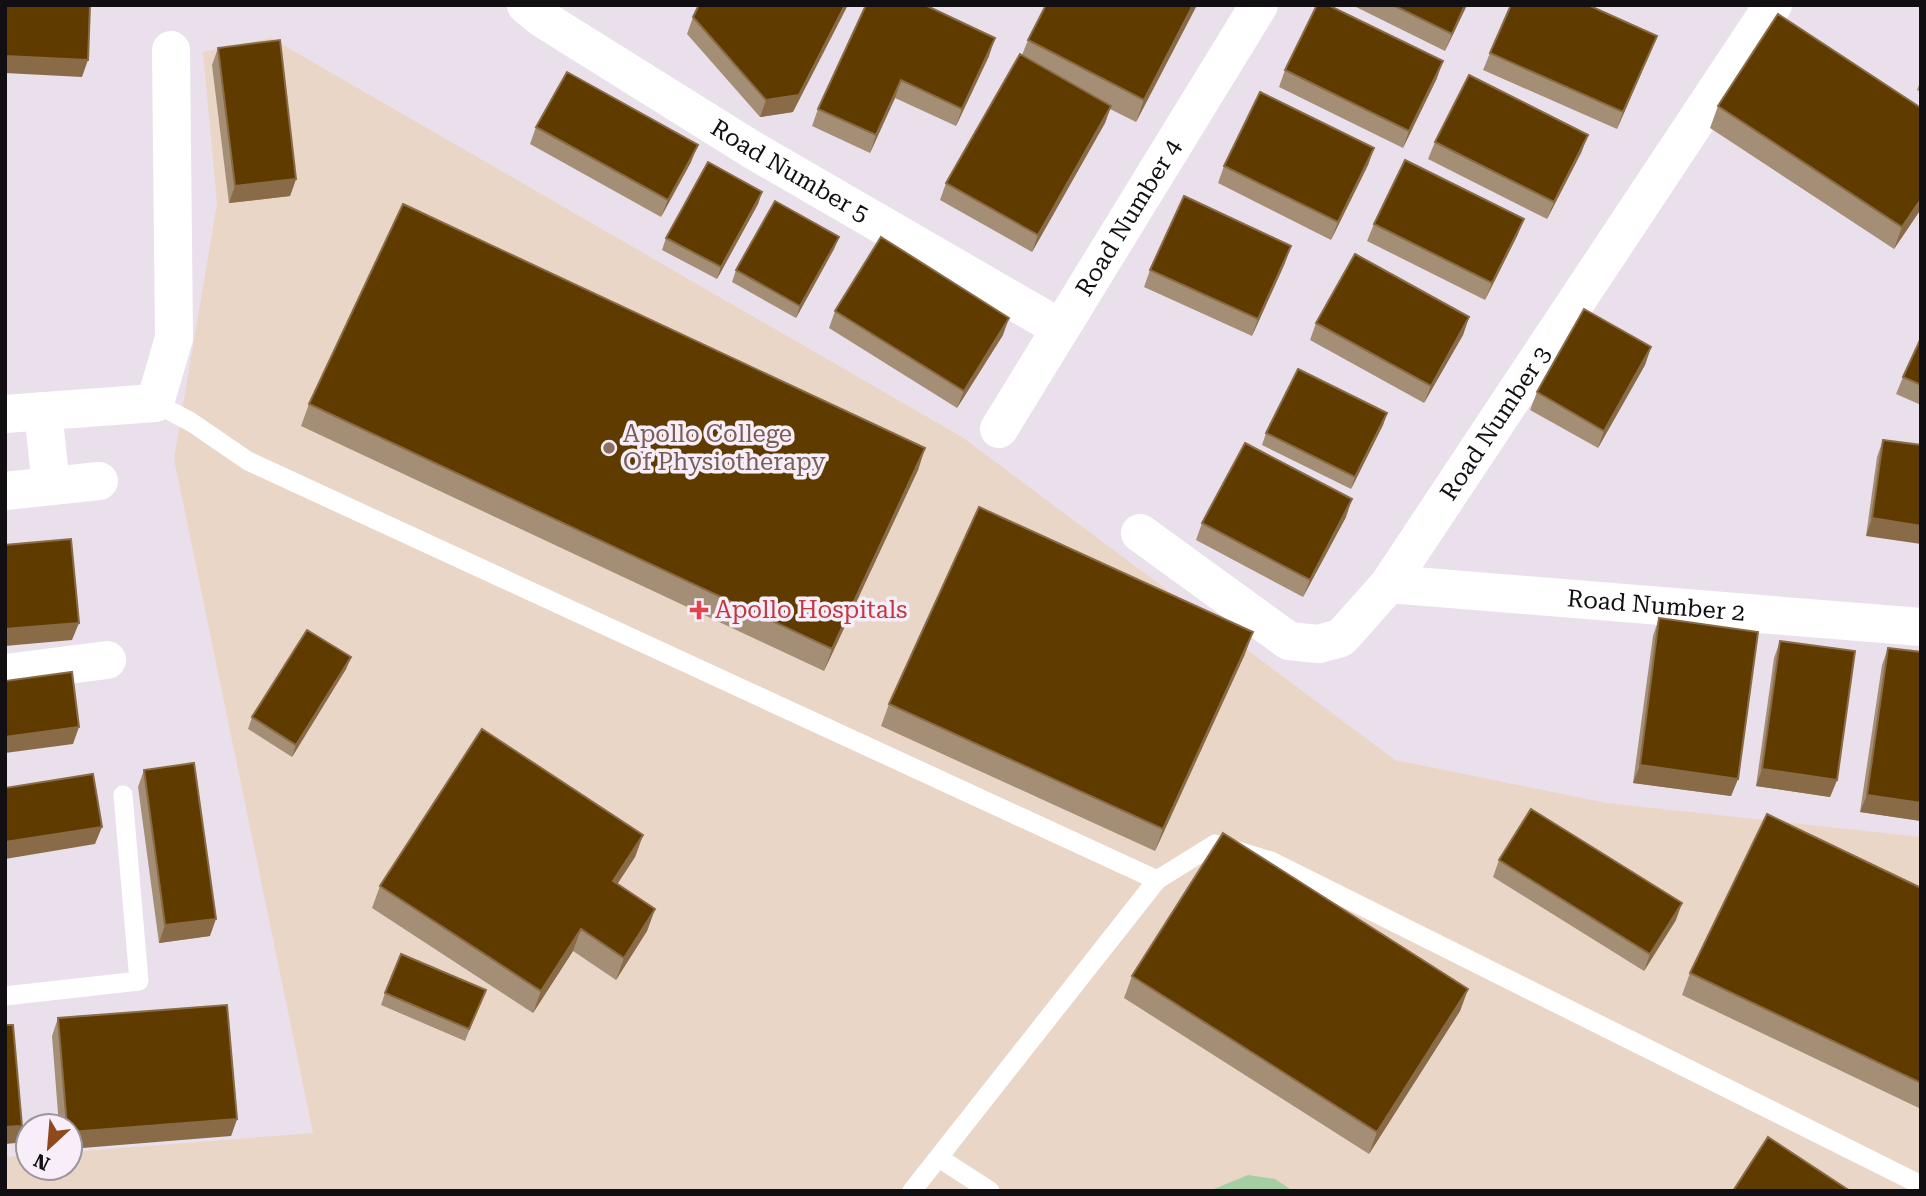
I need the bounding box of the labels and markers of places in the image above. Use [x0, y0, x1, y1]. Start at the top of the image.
place label: Apollo College Of Physiotherapy [623, 420, 826, 476]
marker: Apollo College Of Physiotherapy [601, 440, 617, 456]
place label: Apollo Hospitals [715, 596, 908, 624]
marker: Apollo Hospitals [689, 600, 709, 620]

